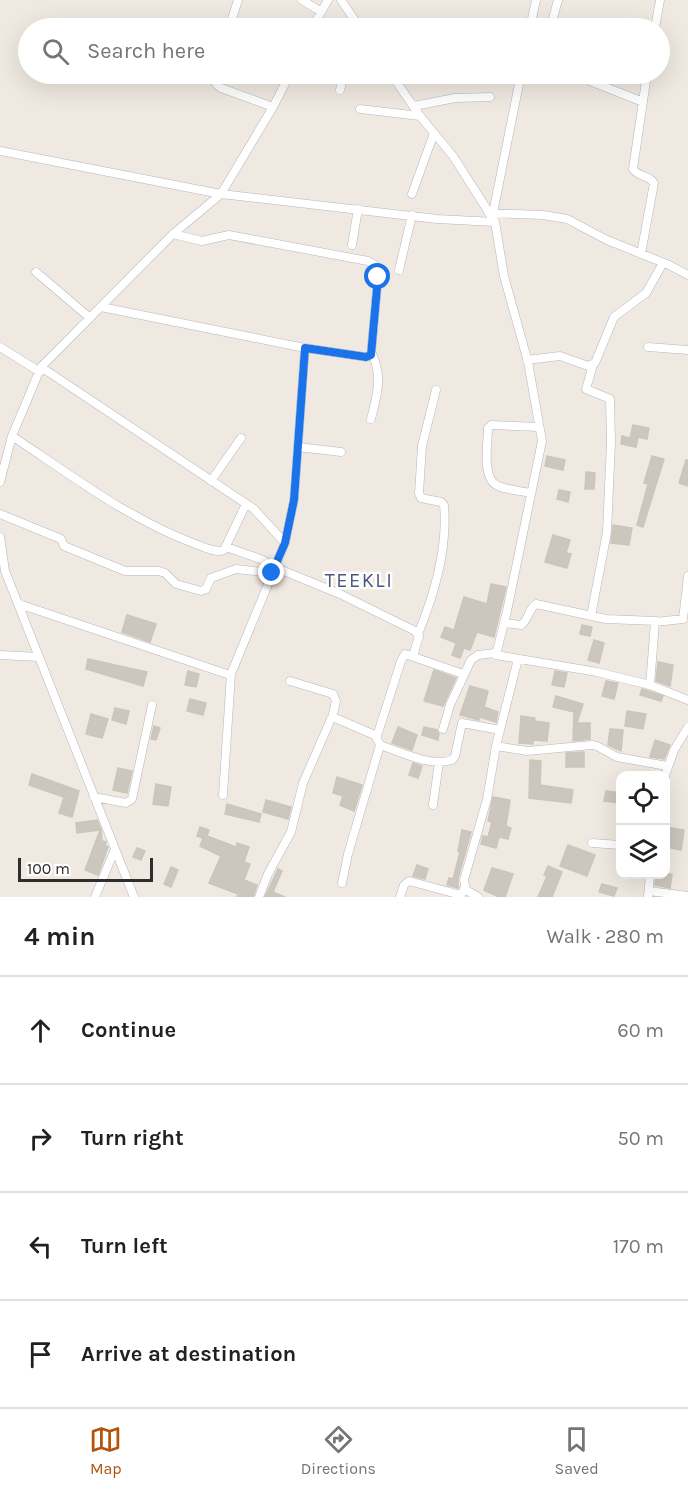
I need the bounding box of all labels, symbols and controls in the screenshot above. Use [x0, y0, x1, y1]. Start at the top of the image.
search box [18, 18, 670, 84]
icon: search [39, 35, 72, 68]
text: Search here [87, 38, 205, 64]
route start [364, 263, 390, 289]
route end [258, 559, 284, 585]
district label: TEEKLI [325, 569, 393, 592]
map controls [616, 771, 670, 879]
button: locate [616, 771, 670, 825]
button: layers [616, 825, 670, 879]
scale bar [18, 855, 153, 882]
text: 100 m [27, 859, 70, 878]
text: 4 min [24, 921, 95, 952]
text: Walk · 280 m [547, 925, 664, 948]
icon: ahead [24, 1014, 57, 1047]
text: Continue [81, 1017, 176, 1043]
text: 60 m [617, 1019, 664, 1042]
icon: right [24, 1122, 57, 1155]
text: Turn right [81, 1125, 184, 1151]
text: 50 m [617, 1127, 664, 1150]
icon: left [24, 1230, 57, 1263]
text: Turn left [81, 1233, 168, 1259]
text: 170 m [613, 1235, 664, 1258]
icon: arrive [24, 1338, 57, 1371]
text: Arrive at destination [81, 1341, 296, 1367]
tab: Map [89, 1423, 122, 1478]
tab: Directions [301, 1423, 376, 1478]
tab: Saved [555, 1423, 599, 1478]

